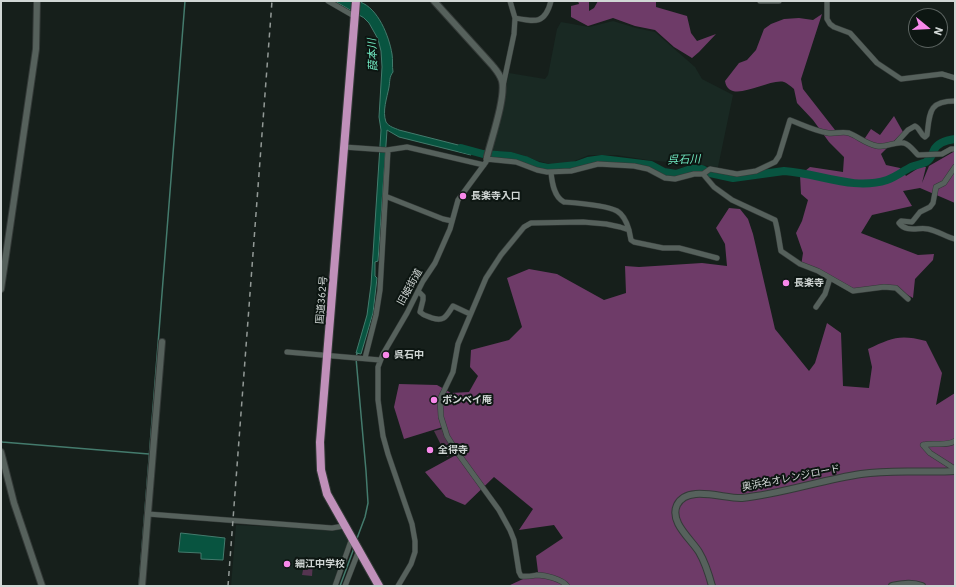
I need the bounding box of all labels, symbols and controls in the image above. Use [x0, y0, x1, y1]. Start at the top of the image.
north arrow [908, 8, 948, 48]
text: N [931, 25, 946, 37]
water label: 葭本川 [366, 38, 380, 72]
water label: 呉石川 [667, 153, 701, 167]
place label: 長楽寺入口 [471, 190, 521, 202]
marker: 長楽寺入口 [458, 191, 468, 201]
street label: 旧姫街道 [395, 267, 425, 307]
street label: 国道362号 [314, 276, 330, 324]
place label: 長楽寺 [794, 277, 824, 289]
marker: 長楽寺 [781, 278, 791, 288]
place label: 呉石中 [394, 349, 424, 361]
marker: 呉石中 [381, 350, 391, 360]
place label: ボンベイ庵 [442, 394, 492, 406]
marker: ボンベイ庵 [429, 395, 439, 405]
place label: 全得寺 [438, 444, 468, 456]
marker: 全得寺 [425, 445, 435, 455]
street label: 奥浜名オレンジロード [741, 463, 841, 493]
place label: 細江中学校 [295, 558, 345, 570]
marker: 細江中学校 [282, 559, 292, 569]

